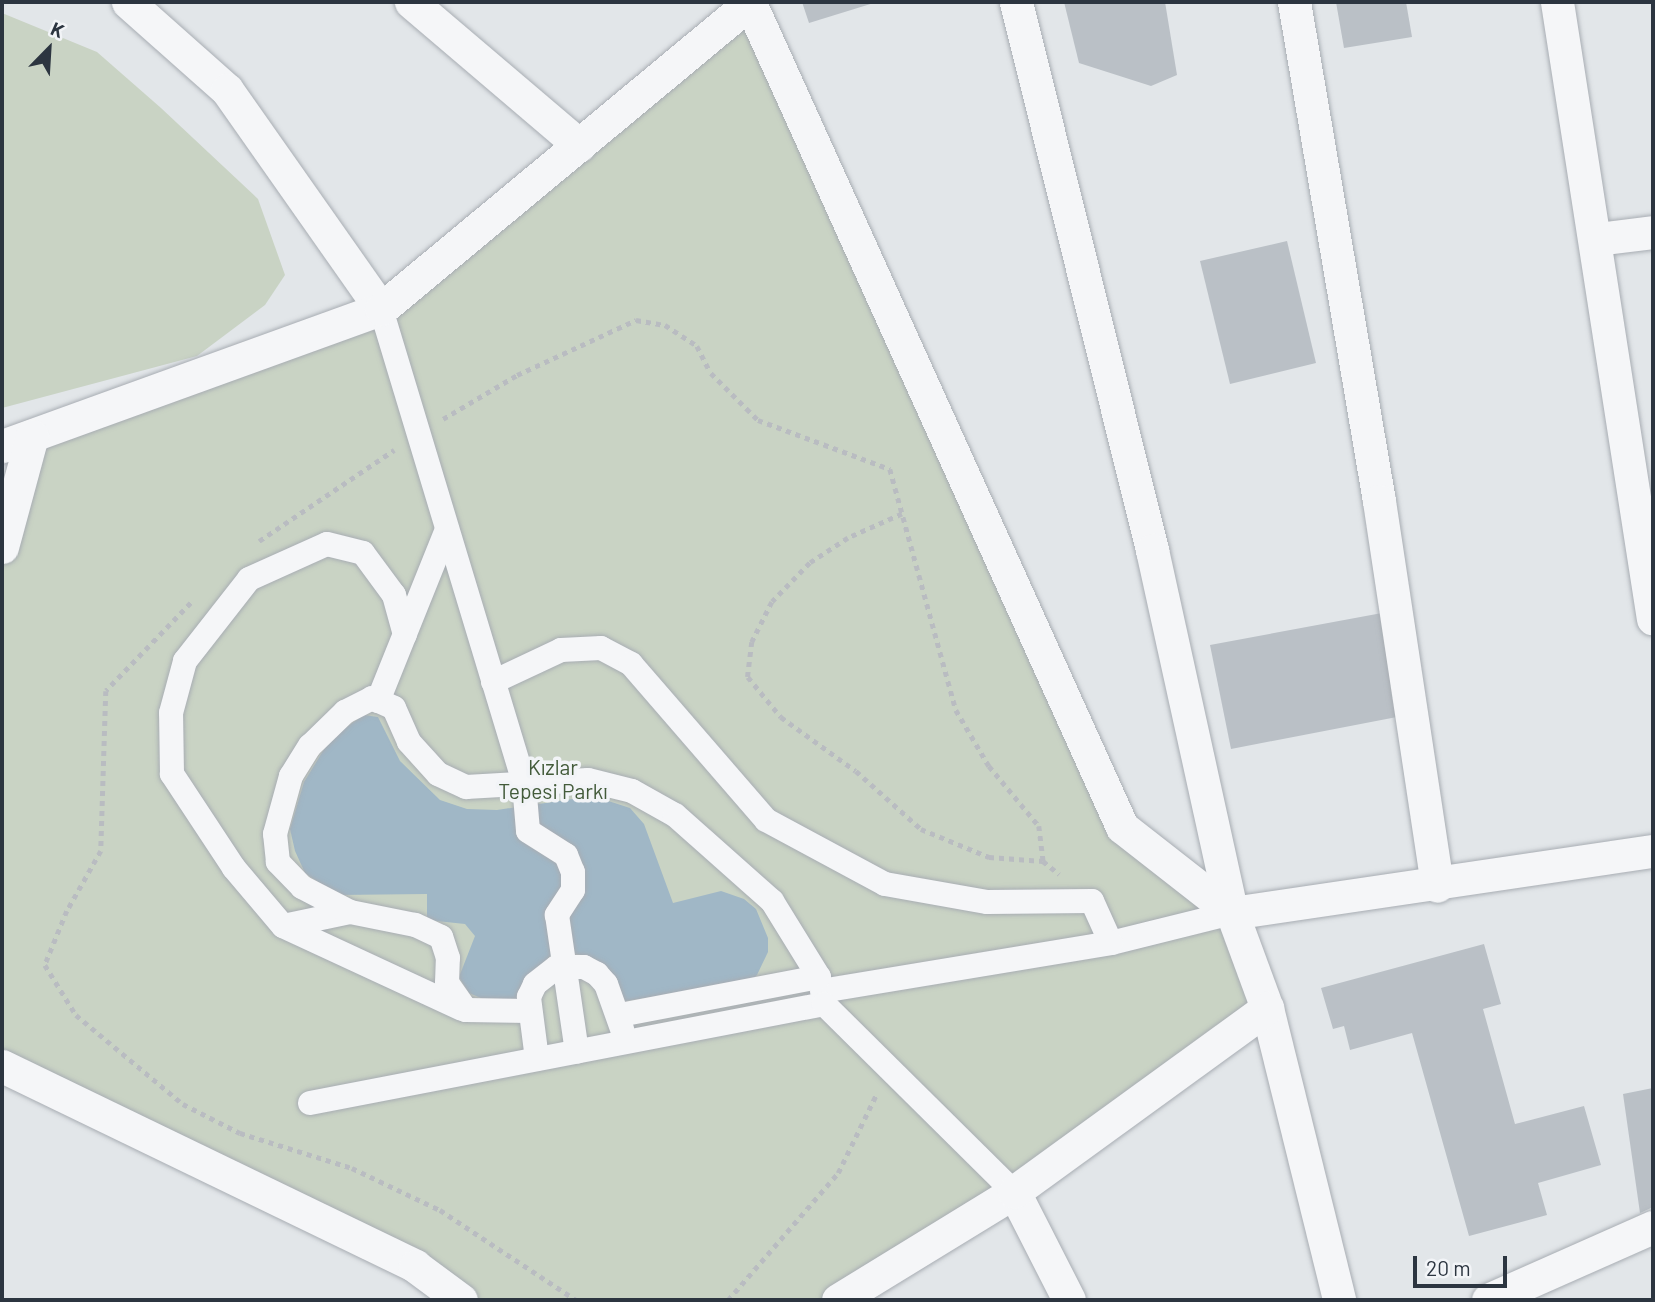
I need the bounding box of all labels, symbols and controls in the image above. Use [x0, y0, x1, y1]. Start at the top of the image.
north arrow [14, 14, 84, 84]
text: K [48, 16, 68, 42]
park label: Kızlar Tepesi Parkı [498, 754, 608, 804]
scale bar [1417, 1242, 1512, 1286]
text: 20 m [1426, 1255, 1471, 1280]

